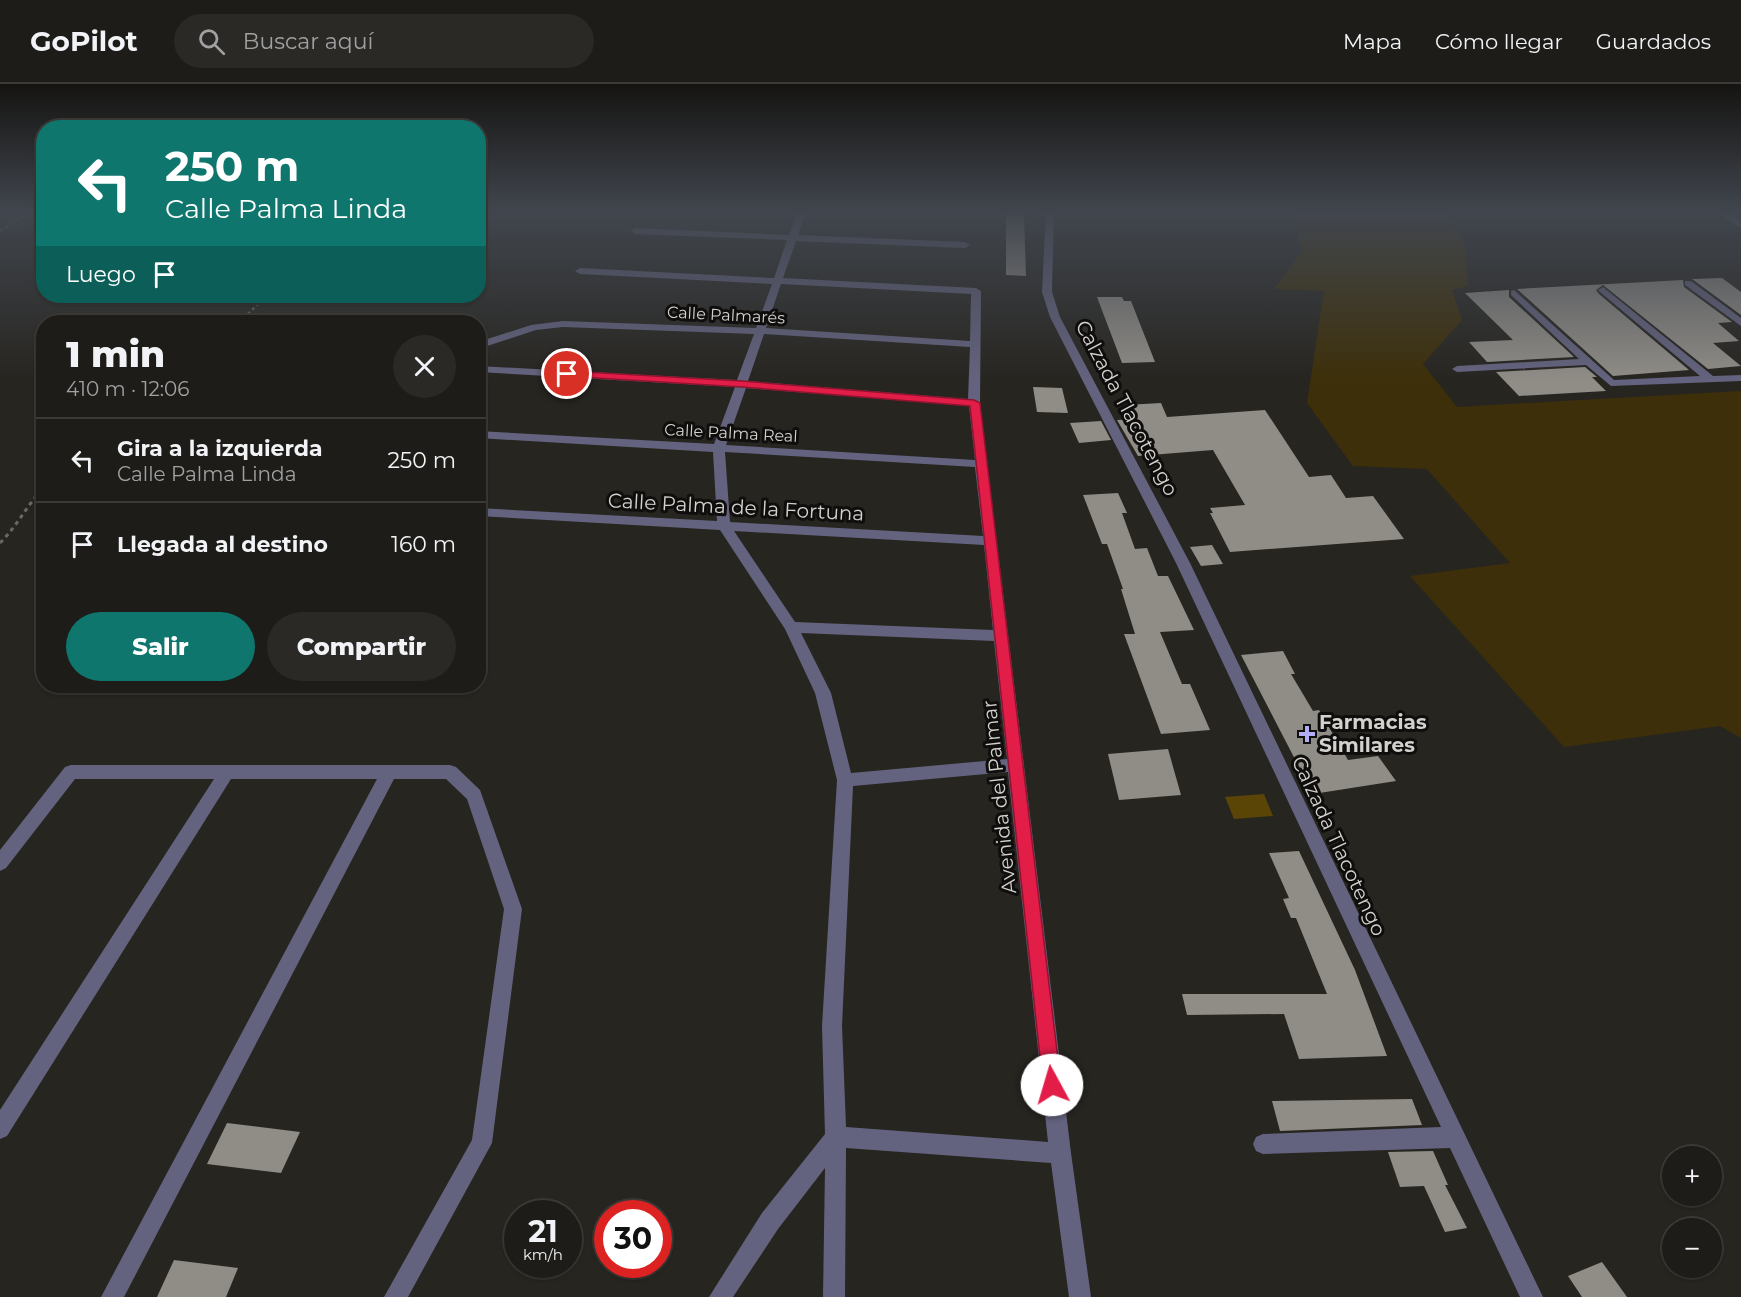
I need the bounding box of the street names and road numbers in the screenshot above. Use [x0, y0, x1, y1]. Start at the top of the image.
street label: Calle Palmarés [666, 302, 786, 328]
street label: Calzada Tlacotengo [1070, 316, 1184, 500]
street label: Calle Palma Real [664, 420, 798, 446]
street label: Calle Palma de la Fortuna [607, 488, 865, 526]
street label: Avenida del Palmar [977, 699, 1021, 895]
street label: Calzada Tlacotengo [1287, 752, 1391, 940]

